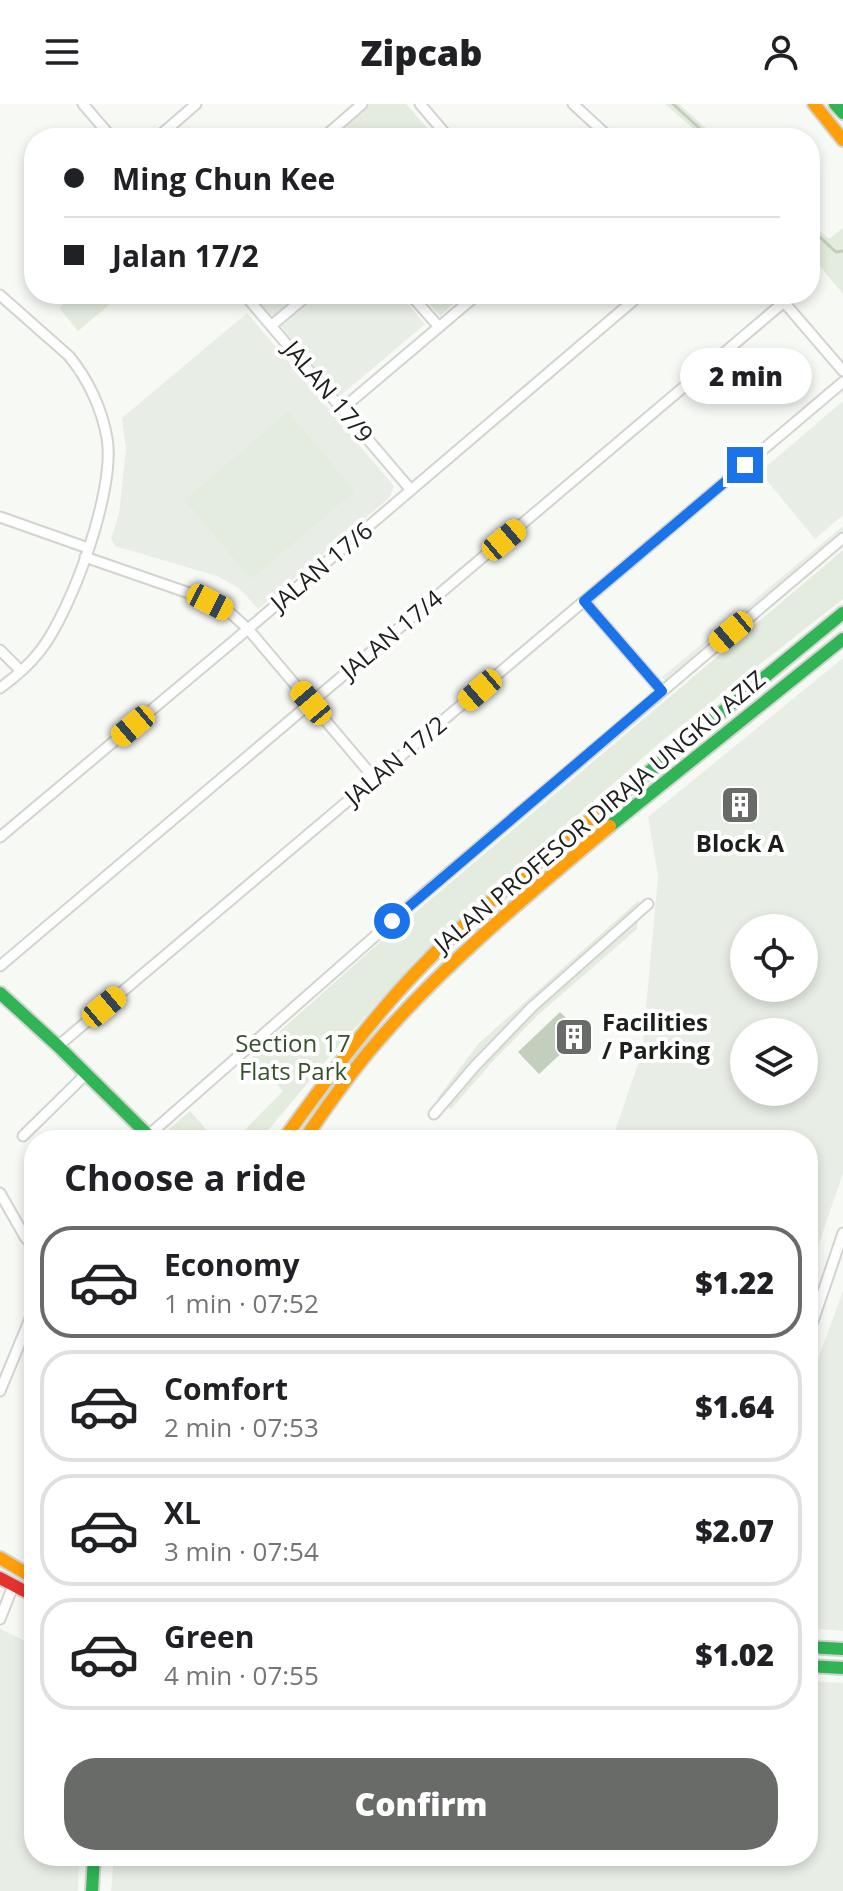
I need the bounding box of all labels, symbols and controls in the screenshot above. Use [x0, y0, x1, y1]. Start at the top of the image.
text: Zipcab [361, 28, 482, 77]
icon: menu [40, 30, 84, 74]
icon: person [759, 30, 803, 74]
text: Ming Chun Kee [112, 158, 335, 199]
text: Jalan 17/2 [112, 235, 259, 276]
street label: JALAN 17/9 [275, 332, 382, 449]
callout: 2 min [679, 349, 811, 405]
text: 2 min [709, 358, 783, 394]
route end [727, 447, 763, 483]
street label: JALAN 17/6 [262, 513, 379, 620]
car [478, 515, 530, 565]
car [183, 580, 237, 624]
street label: JALAN 17/4 [332, 581, 449, 688]
car [705, 607, 757, 657]
street label: JALAN PROFESOR DIRAJA UNGKU AZIZ [425, 662, 772, 961]
car [454, 665, 506, 715]
car [286, 677, 336, 729]
car [107, 701, 159, 751]
street label: JALAN 17/2 [336, 707, 453, 814]
building icon: Block A [719, 784, 761, 826]
place label: Block A [696, 826, 785, 859]
route start [374, 903, 410, 939]
map controls [730, 914, 818, 1106]
button: locate [730, 914, 818, 1002]
car [78, 982, 130, 1032]
place label: Facilities / Parking [602, 1005, 711, 1066]
building icon: Facilities / Parking [553, 1016, 595, 1058]
button: layers [730, 1018, 818, 1106]
park label: Section 17 Flats Park [235, 1026, 351, 1087]
text: Choose a ride [64, 1153, 306, 1202]
text: Economy [164, 1244, 300, 1285]
icon: car [68, 1246, 140, 1318]
text: $1.22 [695, 1262, 774, 1303]
text: 1 min · 07:52 [164, 1285, 319, 1321]
text: Comfort [164, 1368, 288, 1409]
icon: car [68, 1370, 140, 1442]
text: $1.64 [695, 1386, 774, 1427]
text: 2 min · 07:53 [164, 1409, 319, 1445]
text: XL [164, 1492, 201, 1533]
icon: car [68, 1494, 140, 1566]
text: $2.07 [695, 1510, 774, 1551]
text: 3 min · 07:54 [164, 1533, 319, 1569]
text: Green [164, 1616, 255, 1657]
icon: car [68, 1618, 140, 1690]
text: $1.02 [695, 1634, 774, 1675]
text: 4 min · 07:55 [164, 1657, 319, 1693]
button: Confirm [64, 1758, 778, 1850]

